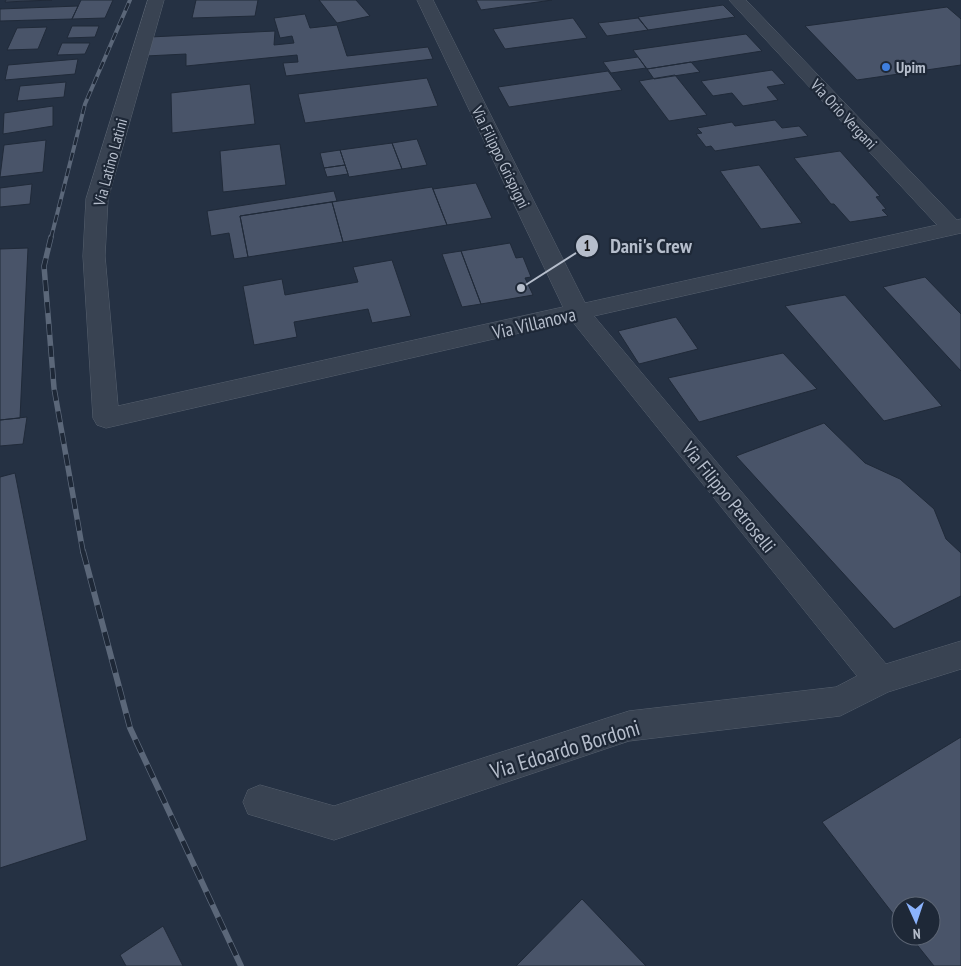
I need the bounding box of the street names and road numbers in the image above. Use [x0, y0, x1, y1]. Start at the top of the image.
street label: Via Orio Vergani [806, 74, 882, 153]
street label: Via Filippo Grispigni [467, 102, 534, 211]
street label: Via Latino Latini [88, 116, 131, 209]
street label: Via Villanova [489, 302, 578, 344]
street label: Via Filippo Petroselli [676, 436, 781, 557]
street label: Via Edoardo Bordoni [486, 713, 643, 785]

